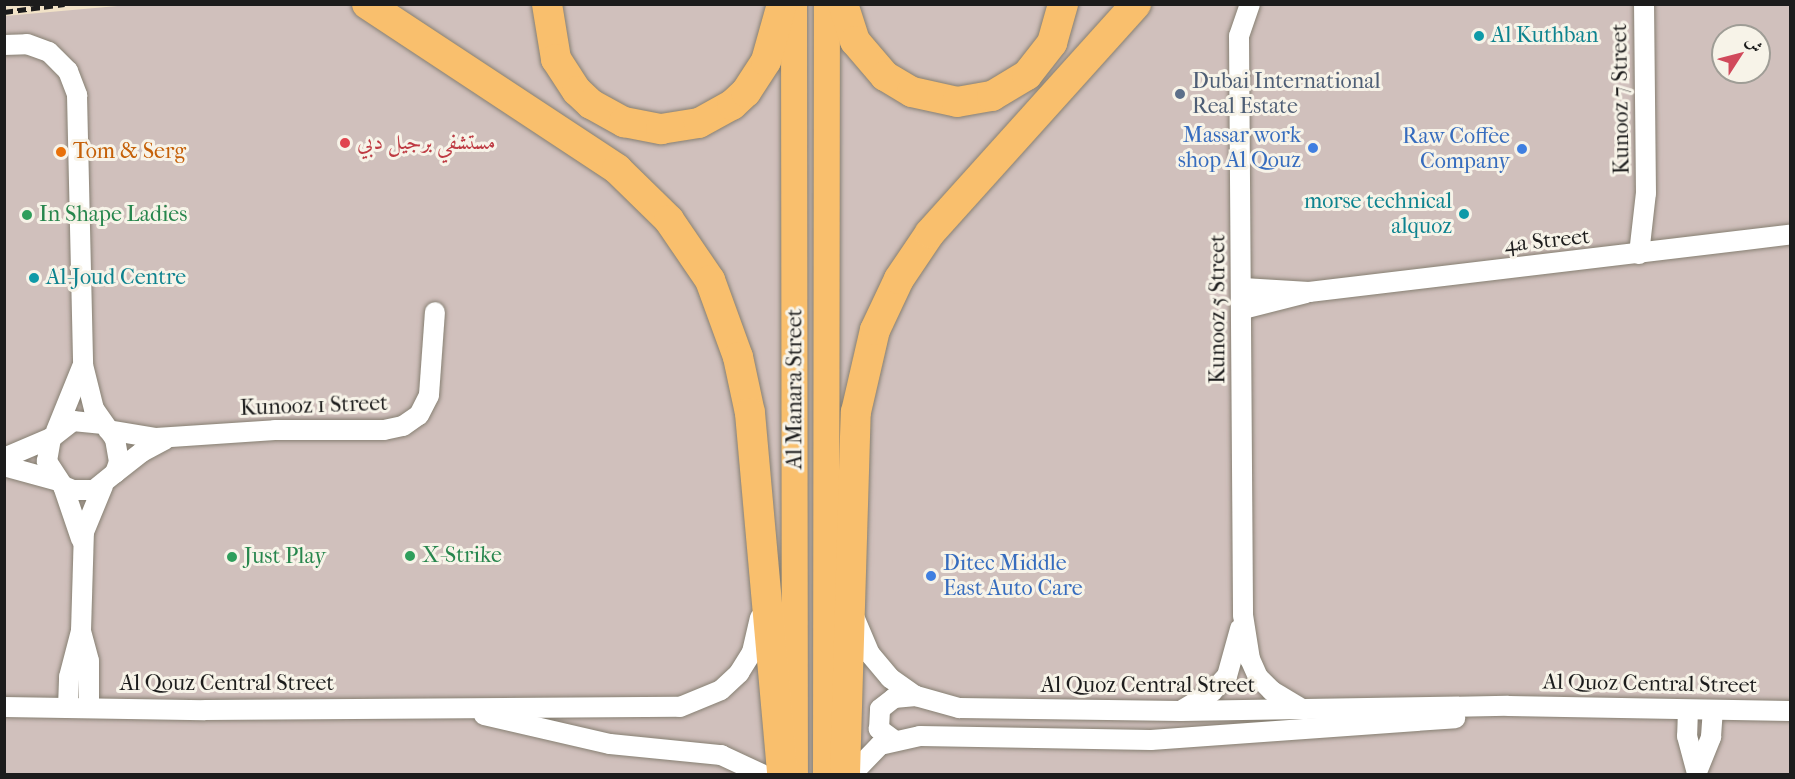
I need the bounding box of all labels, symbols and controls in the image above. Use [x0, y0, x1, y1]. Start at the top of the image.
place label: Al Kuthban [1491, 23, 1599, 49]
street label: Kunooz 7 Street [1606, 23, 1636, 175]
north arrow [1711, 24, 1771, 84]
marker: Al Kuthban [1472, 29, 1486, 43]
text: ش [1742, 32, 1767, 56]
place label: Dubai International Real Estate [1192, 68, 1381, 119]
marker: Dubai International Real Estate [1173, 87, 1187, 101]
place label: Massar work shop Al Qouz [1178, 122, 1301, 174]
place label: Raw Coffee Company [1402, 123, 1510, 174]
place label: مستشفي برجيل دبي [357, 130, 496, 156]
marker: مستشفي برجيل دبي [338, 136, 352, 150]
place label: Tom & Serg [73, 139, 186, 165]
marker: Massar work shop Al Qouz [1306, 141, 1320, 155]
marker: Raw Coffee Company [1515, 142, 1529, 156]
marker: Tom & Serg [54, 145, 68, 159]
place label: morse technical alquoz [1304, 188, 1452, 240]
place label: In Shape Ladies [39, 202, 187, 228]
marker: morse technical alquoz [1457, 207, 1471, 221]
marker: In Shape Ladies [20, 208, 34, 222]
street label: 4a Street [1503, 223, 1591, 259]
street label: Kunooz 5 Street [1205, 234, 1231, 384]
place label: Al-Joud Centre [46, 265, 186, 291]
marker: Al-Joud Centre [27, 271, 41, 285]
street label: Al Manara Street [782, 309, 808, 469]
street label: Kunooz 1 Street [240, 390, 388, 422]
place label: X-Strike [422, 543, 502, 569]
place label: Just Play [244, 544, 326, 570]
marker: X-Strike [403, 549, 417, 563]
marker: Just Play [225, 550, 239, 564]
place label: Ditec Middle East Auto Care [943, 550, 1083, 602]
marker: Ditec Middle East Auto Care [924, 569, 938, 583]
street label: Al Quoz Central Street [1543, 669, 1757, 699]
street label: Al Qouz Central Street [120, 671, 334, 697]
street label: Al Quoz Central Street [1041, 673, 1255, 699]

